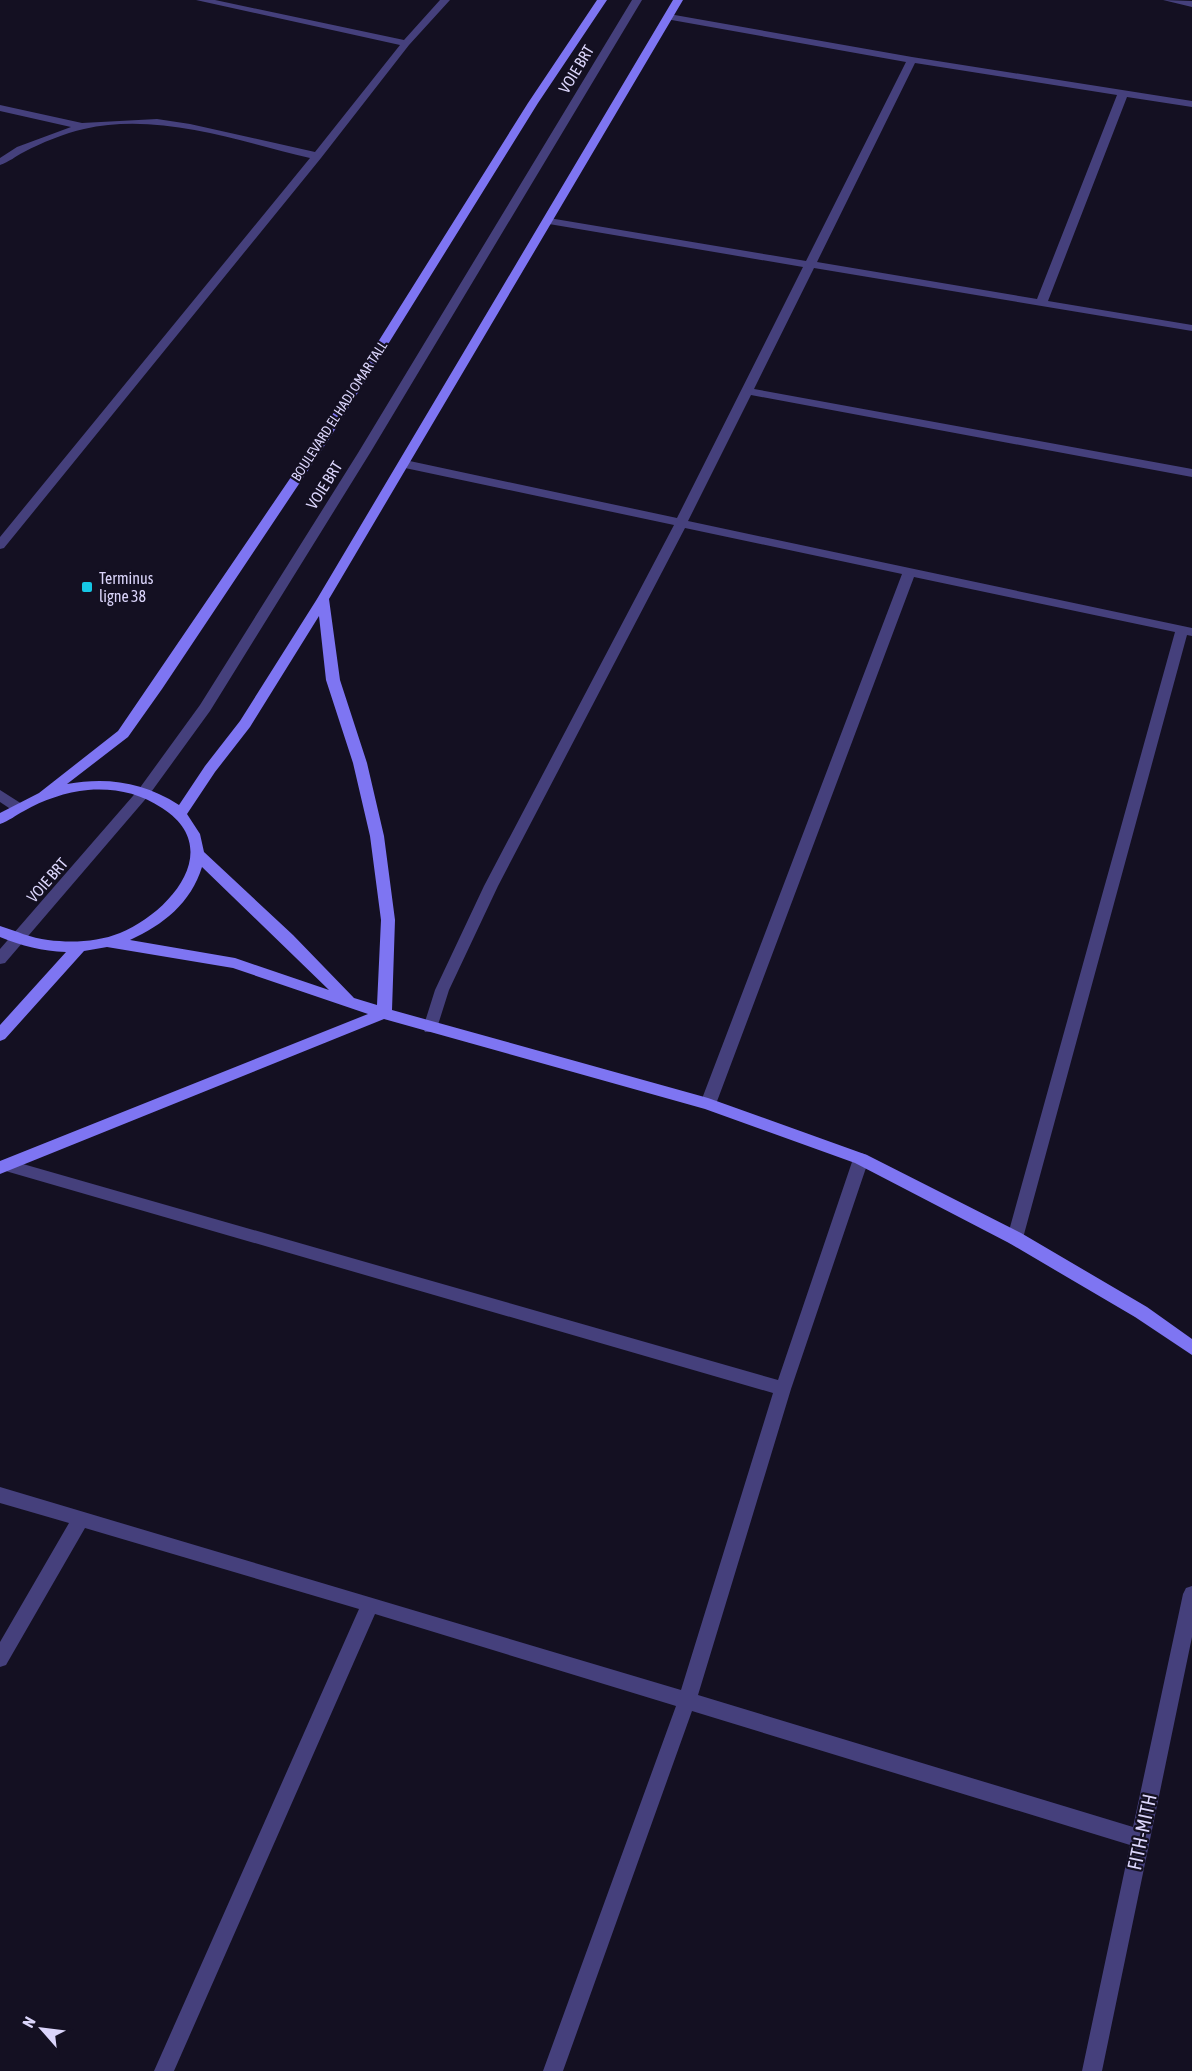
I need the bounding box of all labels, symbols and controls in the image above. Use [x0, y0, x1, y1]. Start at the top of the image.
street label: VOIE BRT [555, 42, 597, 96]
street label: BOULEVARD EL HADJ OMAR TALL [288, 338, 391, 484]
street label: VOIE BRT [302, 458, 346, 512]
place label: Terminus ligne 38 [99, 569, 154, 606]
marker: Terminus ligne 38 [80, 580, 94, 594]
street label: VOIE BRT [23, 854, 71, 906]
street label: FITH-MITH [1122, 1792, 1161, 1872]
north arrow [12, 1999, 72, 2059]
text: N [19, 2014, 39, 2030]

